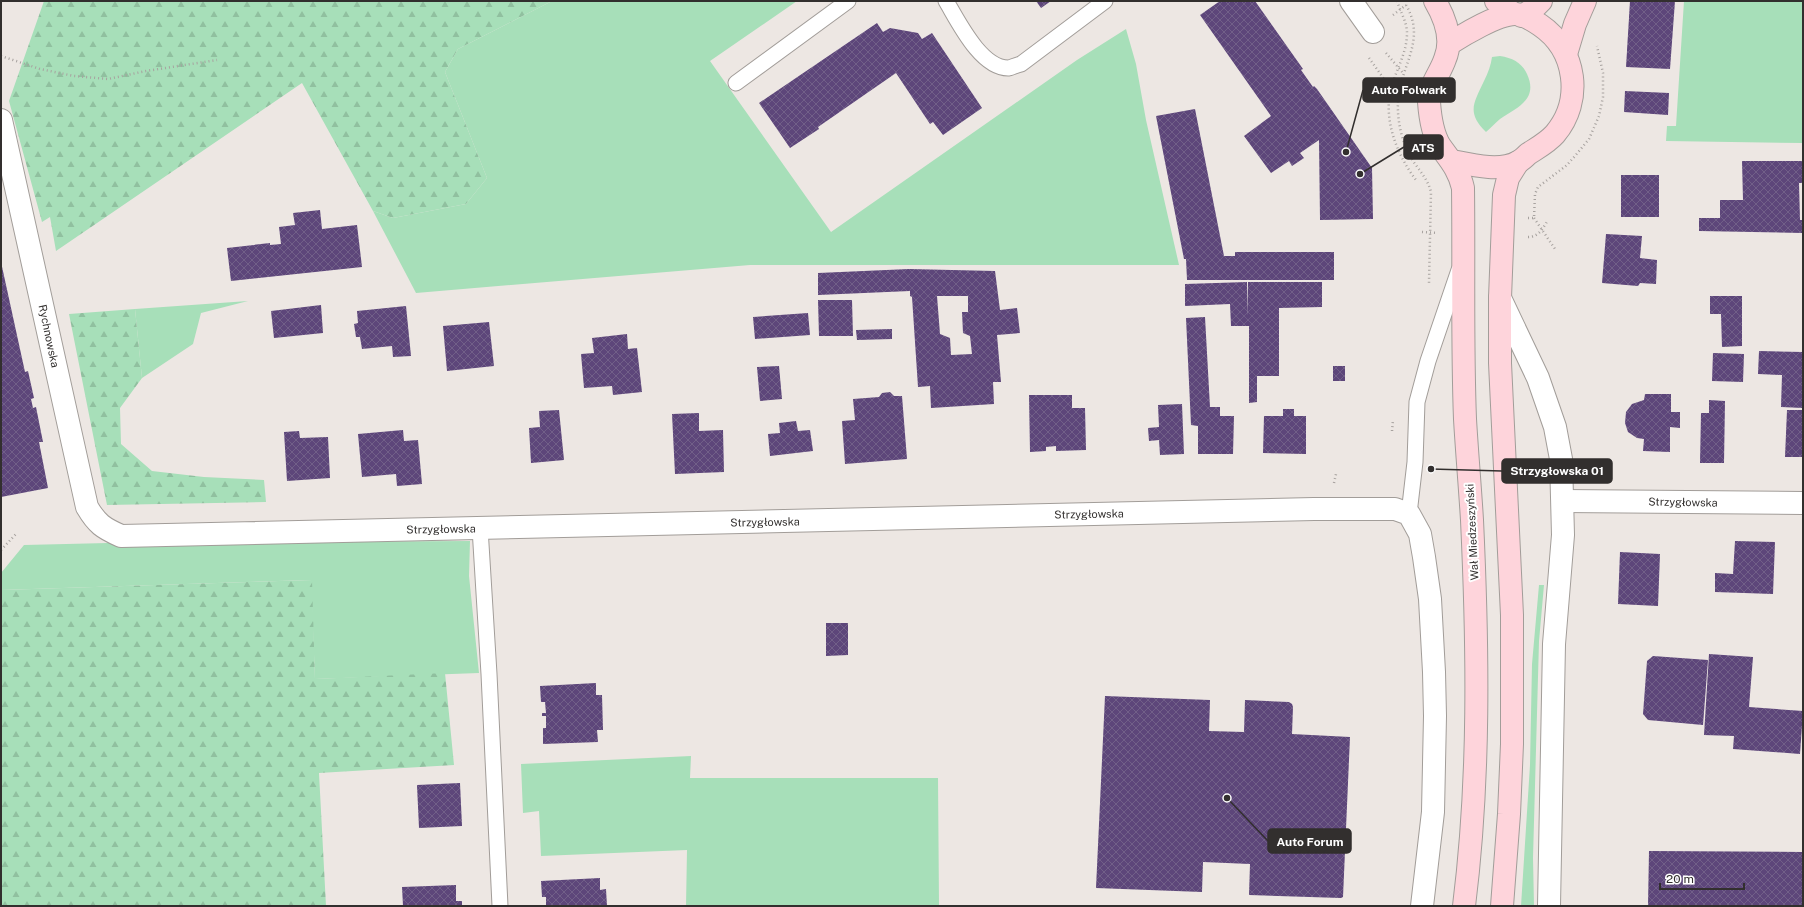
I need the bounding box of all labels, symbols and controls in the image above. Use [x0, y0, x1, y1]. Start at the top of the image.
callout: Auto Folwark [1363, 78, 1455, 102]
text: Auto Folwark [1371, 83, 1447, 97]
callout: ATS [1404, 135, 1443, 159]
text: ATS [1411, 141, 1435, 155]
street label: Rychnowska [36, 303, 62, 369]
callout: Strzygłowska 01 [1502, 459, 1612, 483]
text: Strzygłowska 01 [1510, 464, 1604, 478]
street label: Wał Miedzeszyński [1463, 483, 1481, 581]
street label: Strzygłowska [1648, 495, 1718, 509]
street label: Strzygłowska [1054, 507, 1124, 521]
street label: Strzygłowska [730, 515, 800, 529]
street label: Strzygłowska [406, 522, 476, 536]
callout: Auto Forum [1268, 829, 1351, 853]
text: Auto Forum [1277, 835, 1344, 849]
scale bar [1660, 865, 1744, 891]
text: 20 m [1666, 872, 1694, 886]

